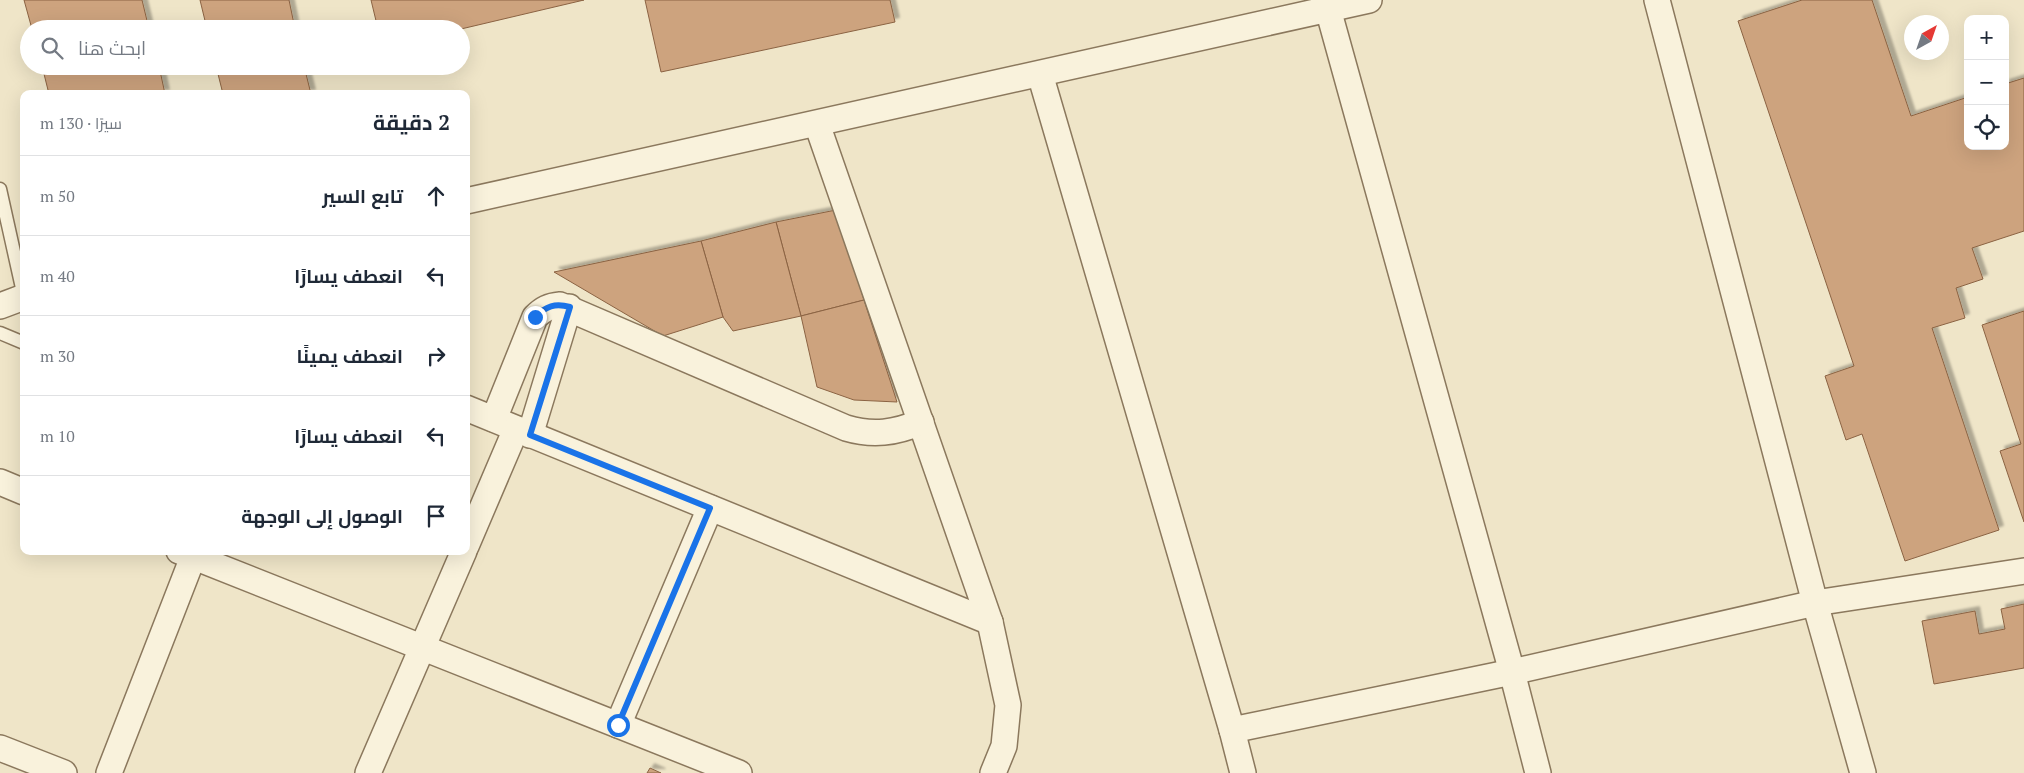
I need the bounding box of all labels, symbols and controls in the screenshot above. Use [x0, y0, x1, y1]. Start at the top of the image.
north arrow [1904, 15, 1949, 60]
map controls [1964, 15, 2009, 150]
button: + [1964, 15, 2009, 60]
search box [20, 20, 470, 75]
icon: search [38, 34, 66, 62]
text: ابحث هنا [78, 35, 146, 60]
button: − [1964, 60, 2009, 105]
button: locate [1964, 105, 2009, 150]
text: 2 دقيقة [373, 108, 450, 136]
text: سيرًا · 130 m [40, 112, 122, 134]
icon: ahead [422, 182, 450, 210]
text: تابع السير [322, 183, 403, 208]
text: 50 m [40, 185, 75, 207]
icon: left [422, 262, 450, 290]
text: انعطف يسارًا [294, 263, 403, 288]
text: 40 m [40, 265, 75, 287]
route end [524, 306, 547, 329]
icon: right [422, 342, 450, 370]
text: انعطف يمينًا [297, 343, 403, 368]
text: 30 m [40, 345, 75, 367]
icon: left [422, 422, 450, 450]
text: انعطف يسارًا [294, 423, 403, 448]
text: 10 m [40, 425, 75, 447]
icon: arrive [422, 502, 450, 530]
text: الوصول إلى الوجهة [241, 503, 403, 528]
route start [607, 714, 630, 737]

